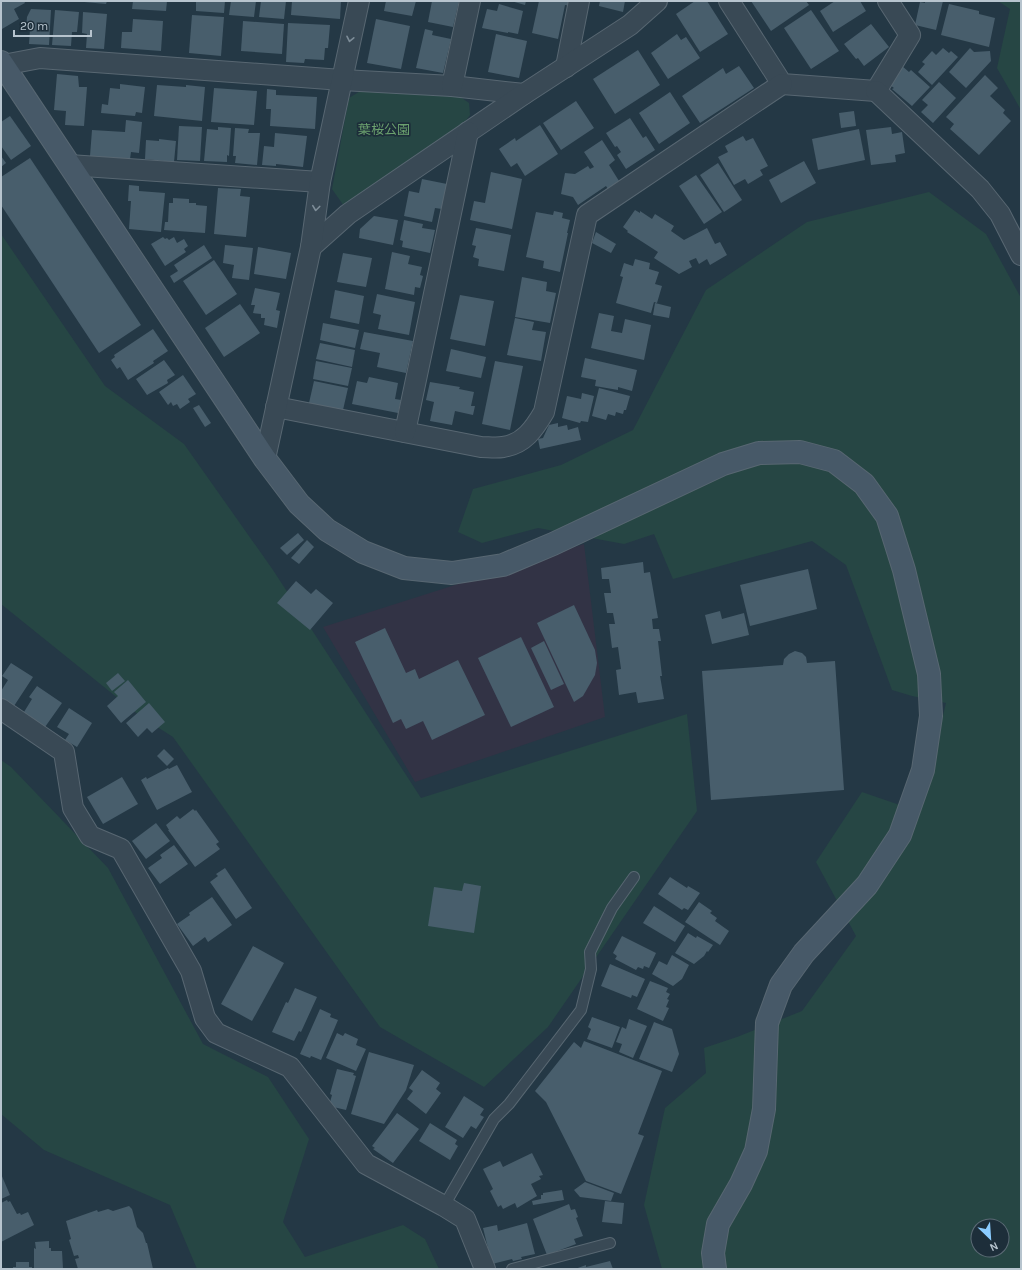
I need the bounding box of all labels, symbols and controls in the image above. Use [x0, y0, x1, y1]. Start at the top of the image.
scale bar [14, 12, 91, 38]
text: 20 m [20, 19, 48, 33]
one-way arrow [347, 36, 355, 42]
park label: 葉桜公園 [358, 122, 410, 137]
one-way arrow [312, 205, 321, 211]
north arrow [970, 1218, 1010, 1258]
text: N [988, 1239, 1000, 1254]

